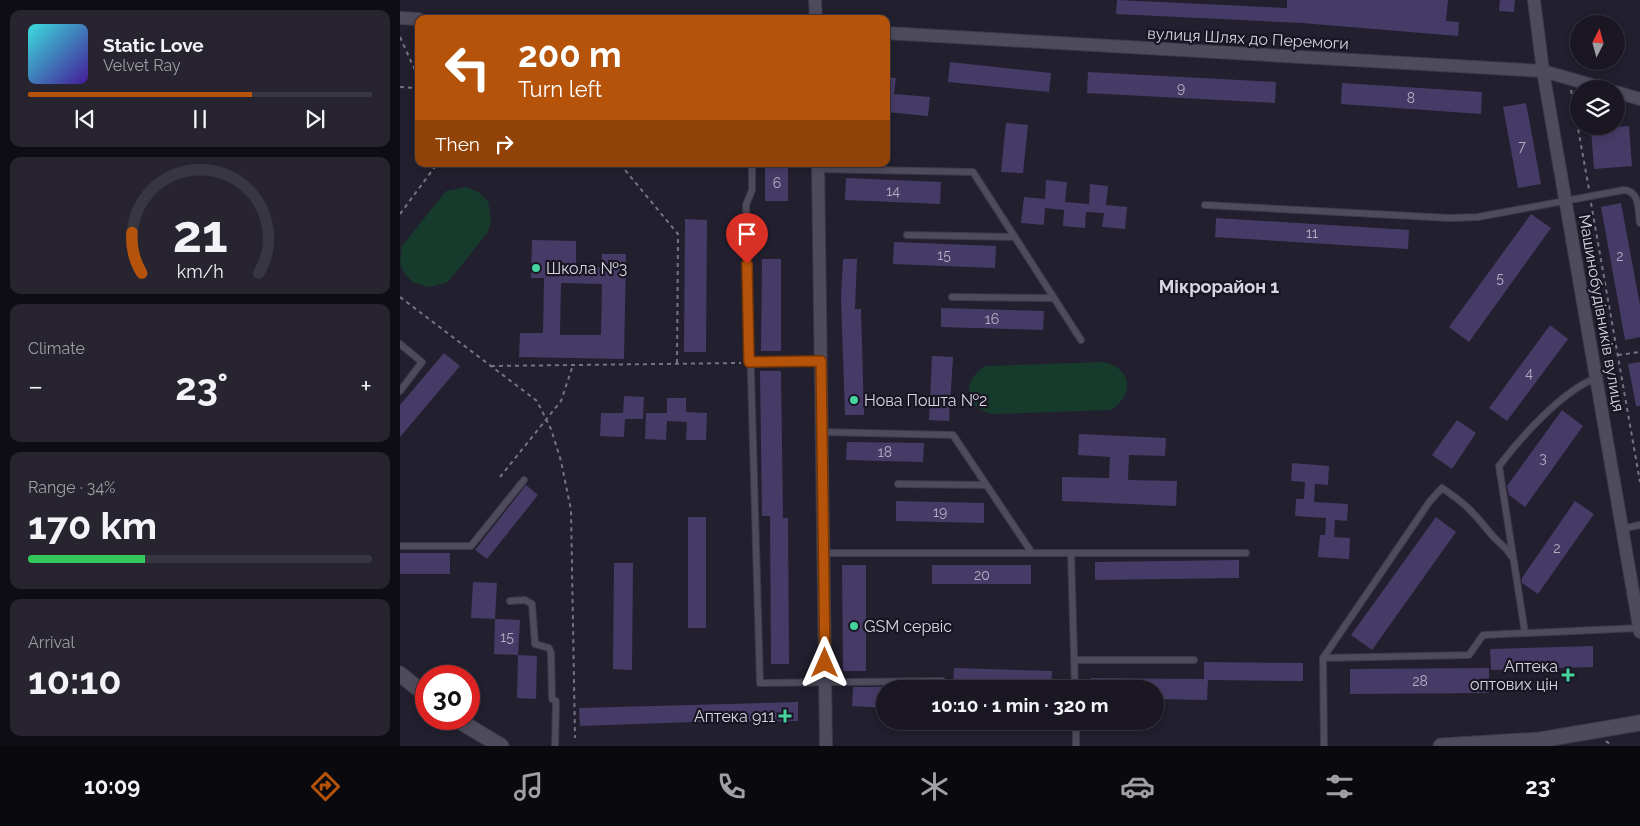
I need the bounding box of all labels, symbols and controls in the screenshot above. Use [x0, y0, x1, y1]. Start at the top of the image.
north arrow [1570, 15, 1625, 70]
map controls [1570, 15, 1625, 135]
street label: вулиця Шлях до Перемоги [1147, 24, 1349, 53]
text: Static Love [103, 34, 204, 56]
text: 200 m [518, 34, 622, 75]
icon: left [435, 35, 500, 100]
text: Velvet Ray [103, 56, 181, 75]
text: Turn left [518, 76, 602, 102]
house number: 9 [1177, 80, 1185, 96]
button: layers [1570, 80, 1625, 135]
house number: 8 [1407, 90, 1415, 106]
icon: previous [71, 105, 99, 133]
icon: pause [186, 105, 214, 133]
icon: next [301, 105, 329, 133]
icon: right [490, 130, 518, 158]
text: Then [435, 133, 480, 155]
house number: 7 [1518, 138, 1526, 154]
house number: 6 [773, 175, 781, 191]
house number: 14 [886, 183, 900, 199]
text: 21 [172, 203, 228, 264]
pin [726, 213, 768, 264]
street label: Машинобудівників вулиця [1575, 213, 1628, 413]
icon: arrive [733, 220, 761, 248]
house number: 11 [1306, 225, 1318, 241]
house number: 15 [937, 247, 951, 263]
house number: 2 [1616, 248, 1624, 264]
place label: Школа №3 [546, 259, 627, 278]
text: km/h [176, 261, 224, 282]
marker: Школа №3 [530, 262, 542, 274]
house number: 5 [1496, 270, 1504, 286]
district label: Мікрорайон 1 [1159, 276, 1279, 297]
house number: 16 [985, 311, 999, 327]
text: Climate [28, 339, 85, 358]
text: 23° [175, 364, 228, 409]
house number: 4 [1525, 365, 1533, 381]
text: − [28, 370, 43, 403]
text: + [360, 370, 372, 403]
place label: Нова Пошта №2 [864, 391, 987, 410]
marker: Нова Пошта №2 [848, 394, 860, 406]
house number: 18 [878, 444, 892, 460]
house number: 3 [1539, 450, 1547, 466]
text: Range · 34% [28, 478, 116, 497]
text: 170 km [28, 503, 157, 548]
house number: 19 [933, 504, 947, 520]
house number: 2 [1553, 540, 1561, 556]
house number: 20 [974, 567, 990, 583]
place label: GSM сервіс [864, 617, 952, 636]
marker: GSM сервіс [848, 620, 860, 632]
house number: 15 [500, 629, 514, 645]
text: Arrival [28, 633, 75, 652]
position arrow [798, 636, 850, 688]
place label: Аптека оптових цін [1470, 657, 1558, 694]
text: 10:10 [28, 658, 122, 703]
speed limit sign: 30 [415, 665, 480, 730]
marker: Аптека оптових цін [1562, 669, 1574, 681]
house number: 28 [1412, 673, 1428, 689]
text: 10:10 · 1 min · 320 m [932, 694, 1108, 716]
place label: Аптека 911 [694, 707, 775, 726]
marker: Аптека 911 [779, 710, 791, 722]
icon: directions [308, 769, 343, 804]
icon: music [511, 769, 546, 804]
icon: phone [714, 769, 749, 804]
icon: climate [917, 769, 952, 804]
icon: car [1120, 769, 1155, 804]
icon: filters [1322, 769, 1357, 804]
text: 10:09 [84, 773, 140, 799]
text: 23° [1525, 773, 1556, 799]

